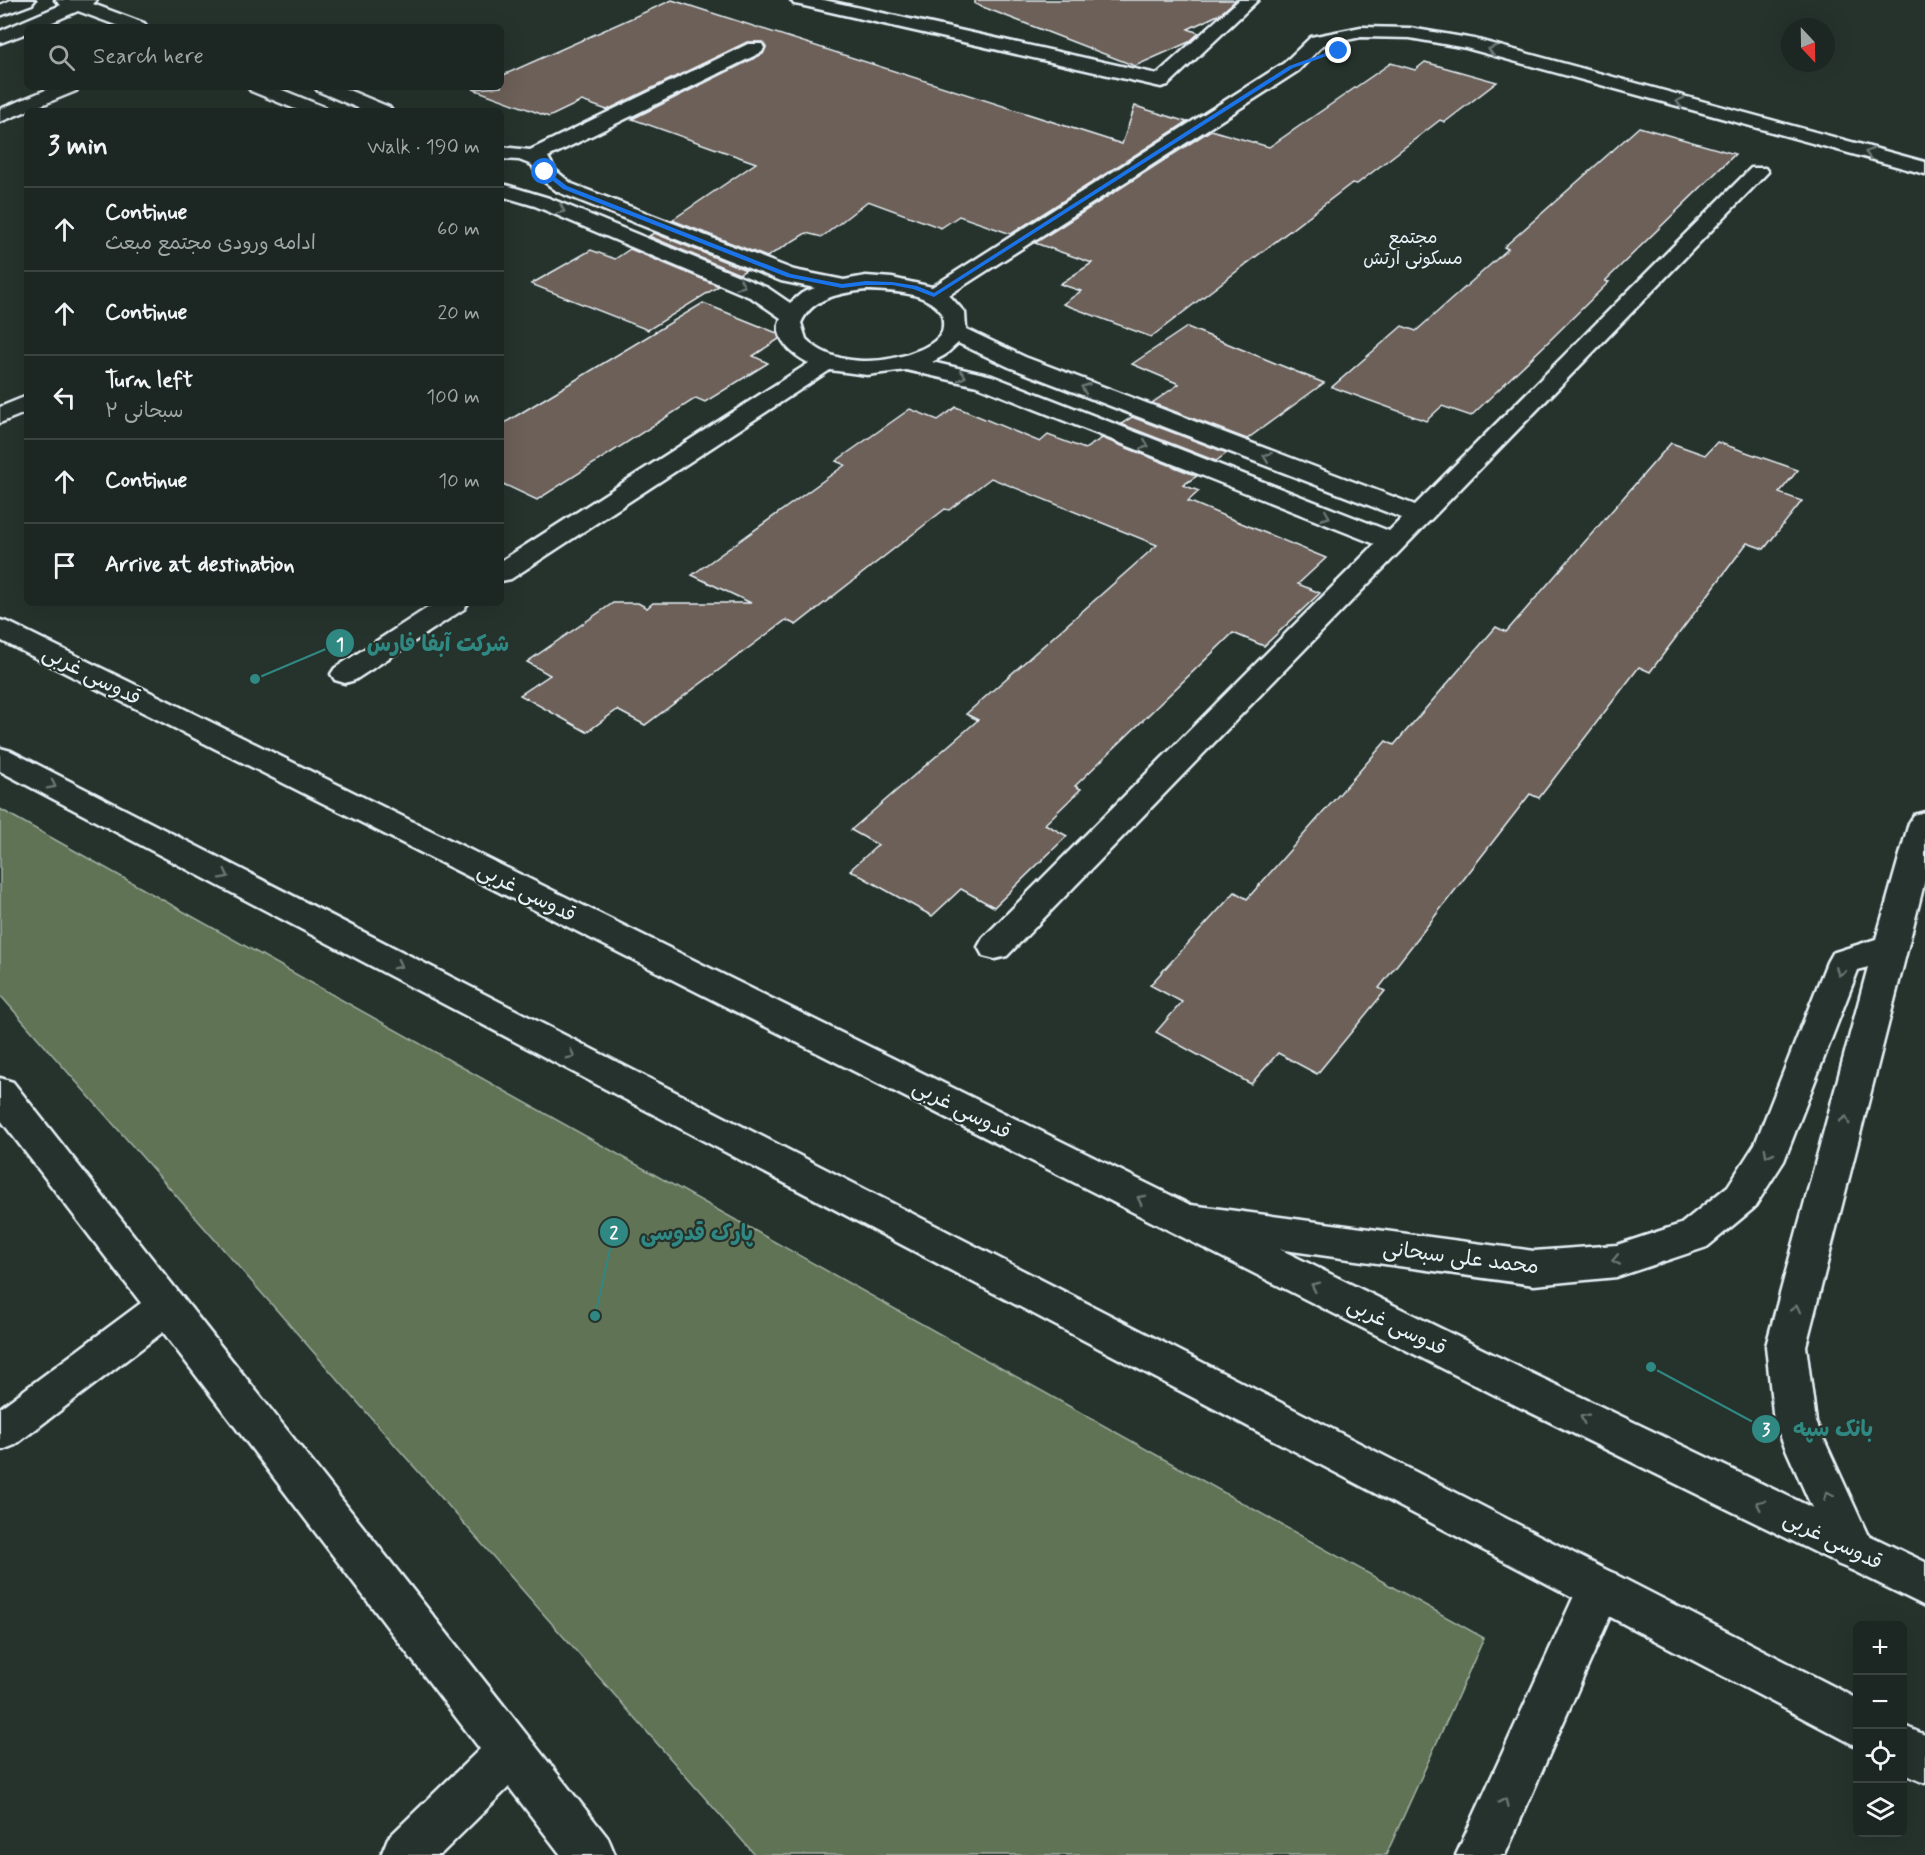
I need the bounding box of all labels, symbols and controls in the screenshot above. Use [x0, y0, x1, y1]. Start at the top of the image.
north arrow [1781, 18, 1835, 72]
search box [24, 24, 504, 90]
route end [1325, 37, 1351, 63]
icon: search [45, 41, 78, 74]
text: Search here [93, 43, 204, 71]
one-way arrow [1487, 45, 1498, 57]
one-way arrow [1676, 96, 1686, 109]
text: 3 min [48, 130, 108, 164]
text: Walk · 190 m [367, 134, 480, 161]
one-way arrow [1864, 148, 1874, 160]
route start [531, 158, 557, 184]
text: Continue [105, 199, 187, 227]
one-way arrow [555, 203, 566, 215]
icon: ahead [48, 213, 81, 246]
text: 60 m [437, 216, 480, 243]
district label: مجتمع مسکونی ارتش [1363, 226, 1463, 271]
text: ادامه ورودی مجتمع مبعث [105, 230, 316, 257]
one-way arrow [735, 278, 746, 290]
icon: ahead [48, 297, 81, 330]
text: Continue [105, 299, 187, 327]
text: 20 m [437, 300, 480, 327]
text: Turn left [105, 367, 193, 395]
one-way arrow [957, 369, 967, 382]
icon: left [48, 381, 81, 414]
one-way arrow [1080, 383, 1091, 395]
text: 100 m [426, 384, 480, 411]
text: سبحانی ۲ [105, 398, 184, 425]
one-way arrow [1139, 438, 1150, 450]
one-way arrow [1262, 452, 1273, 465]
icon: ahead [48, 465, 81, 498]
text: Continue [105, 467, 187, 495]
text: 10 m [438, 468, 480, 495]
one-way arrow [1320, 509, 1331, 521]
icon: arrive [48, 549, 81, 582]
text: Arrive at destination [105, 551, 295, 579]
callout: شرکت آبفا فارس [325, 623, 521, 663]
text: شرکت آبفا فارس [367, 631, 509, 659]
text: 1 [336, 633, 344, 657]
street label: قدوسی غربی [38, 639, 146, 713]
one-way arrow [46, 778, 56, 789]
street label: قدوسی غربی [473, 856, 581, 930]
one-way arrow [219, 868, 229, 879]
one-way arrow [392, 958, 402, 969]
one-way arrow [1835, 966, 1847, 977]
one-way arrow [565, 1047, 576, 1059]
street label: قدوسی غربی [908, 1073, 1016, 1147]
one-way arrow [1837, 1116, 1850, 1126]
one-way arrow [1764, 1147, 1775, 1157]
one-way arrow [1136, 1194, 1147, 1206]
callout: پارک قدوسی [599, 1212, 765, 1252]
text: پارک قدوسی [641, 1220, 754, 1248]
text: 2 [610, 1221, 619, 1245]
street label: محمد علی سبحانی [1381, 1235, 1541, 1281]
one-way arrow [1611, 1253, 1621, 1266]
one-way arrow [1311, 1281, 1322, 1293]
street label: قدوسی غربی [1342, 1291, 1451, 1363]
one-way arrow [1788, 1304, 1801, 1314]
callout: بانک سپه [1751, 1409, 1885, 1449]
one-way arrow [1580, 1414, 1591, 1426]
text: بانک سپه [1793, 1416, 1873, 1444]
text: 3 [1762, 1418, 1771, 1442]
one-way arrow [1823, 1491, 1835, 1502]
one-way arrow [1755, 1499, 1766, 1511]
street label: قدوسی غربی [1778, 1505, 1887, 1577]
map controls [1853, 1621, 1907, 1837]
button: + [1853, 1621, 1907, 1675]
button: − [1853, 1675, 1907, 1729]
button: locate [1853, 1729, 1907, 1783]
button: layers [1853, 1783, 1907, 1837]
one-way arrow [1497, 1797, 1509, 1808]

